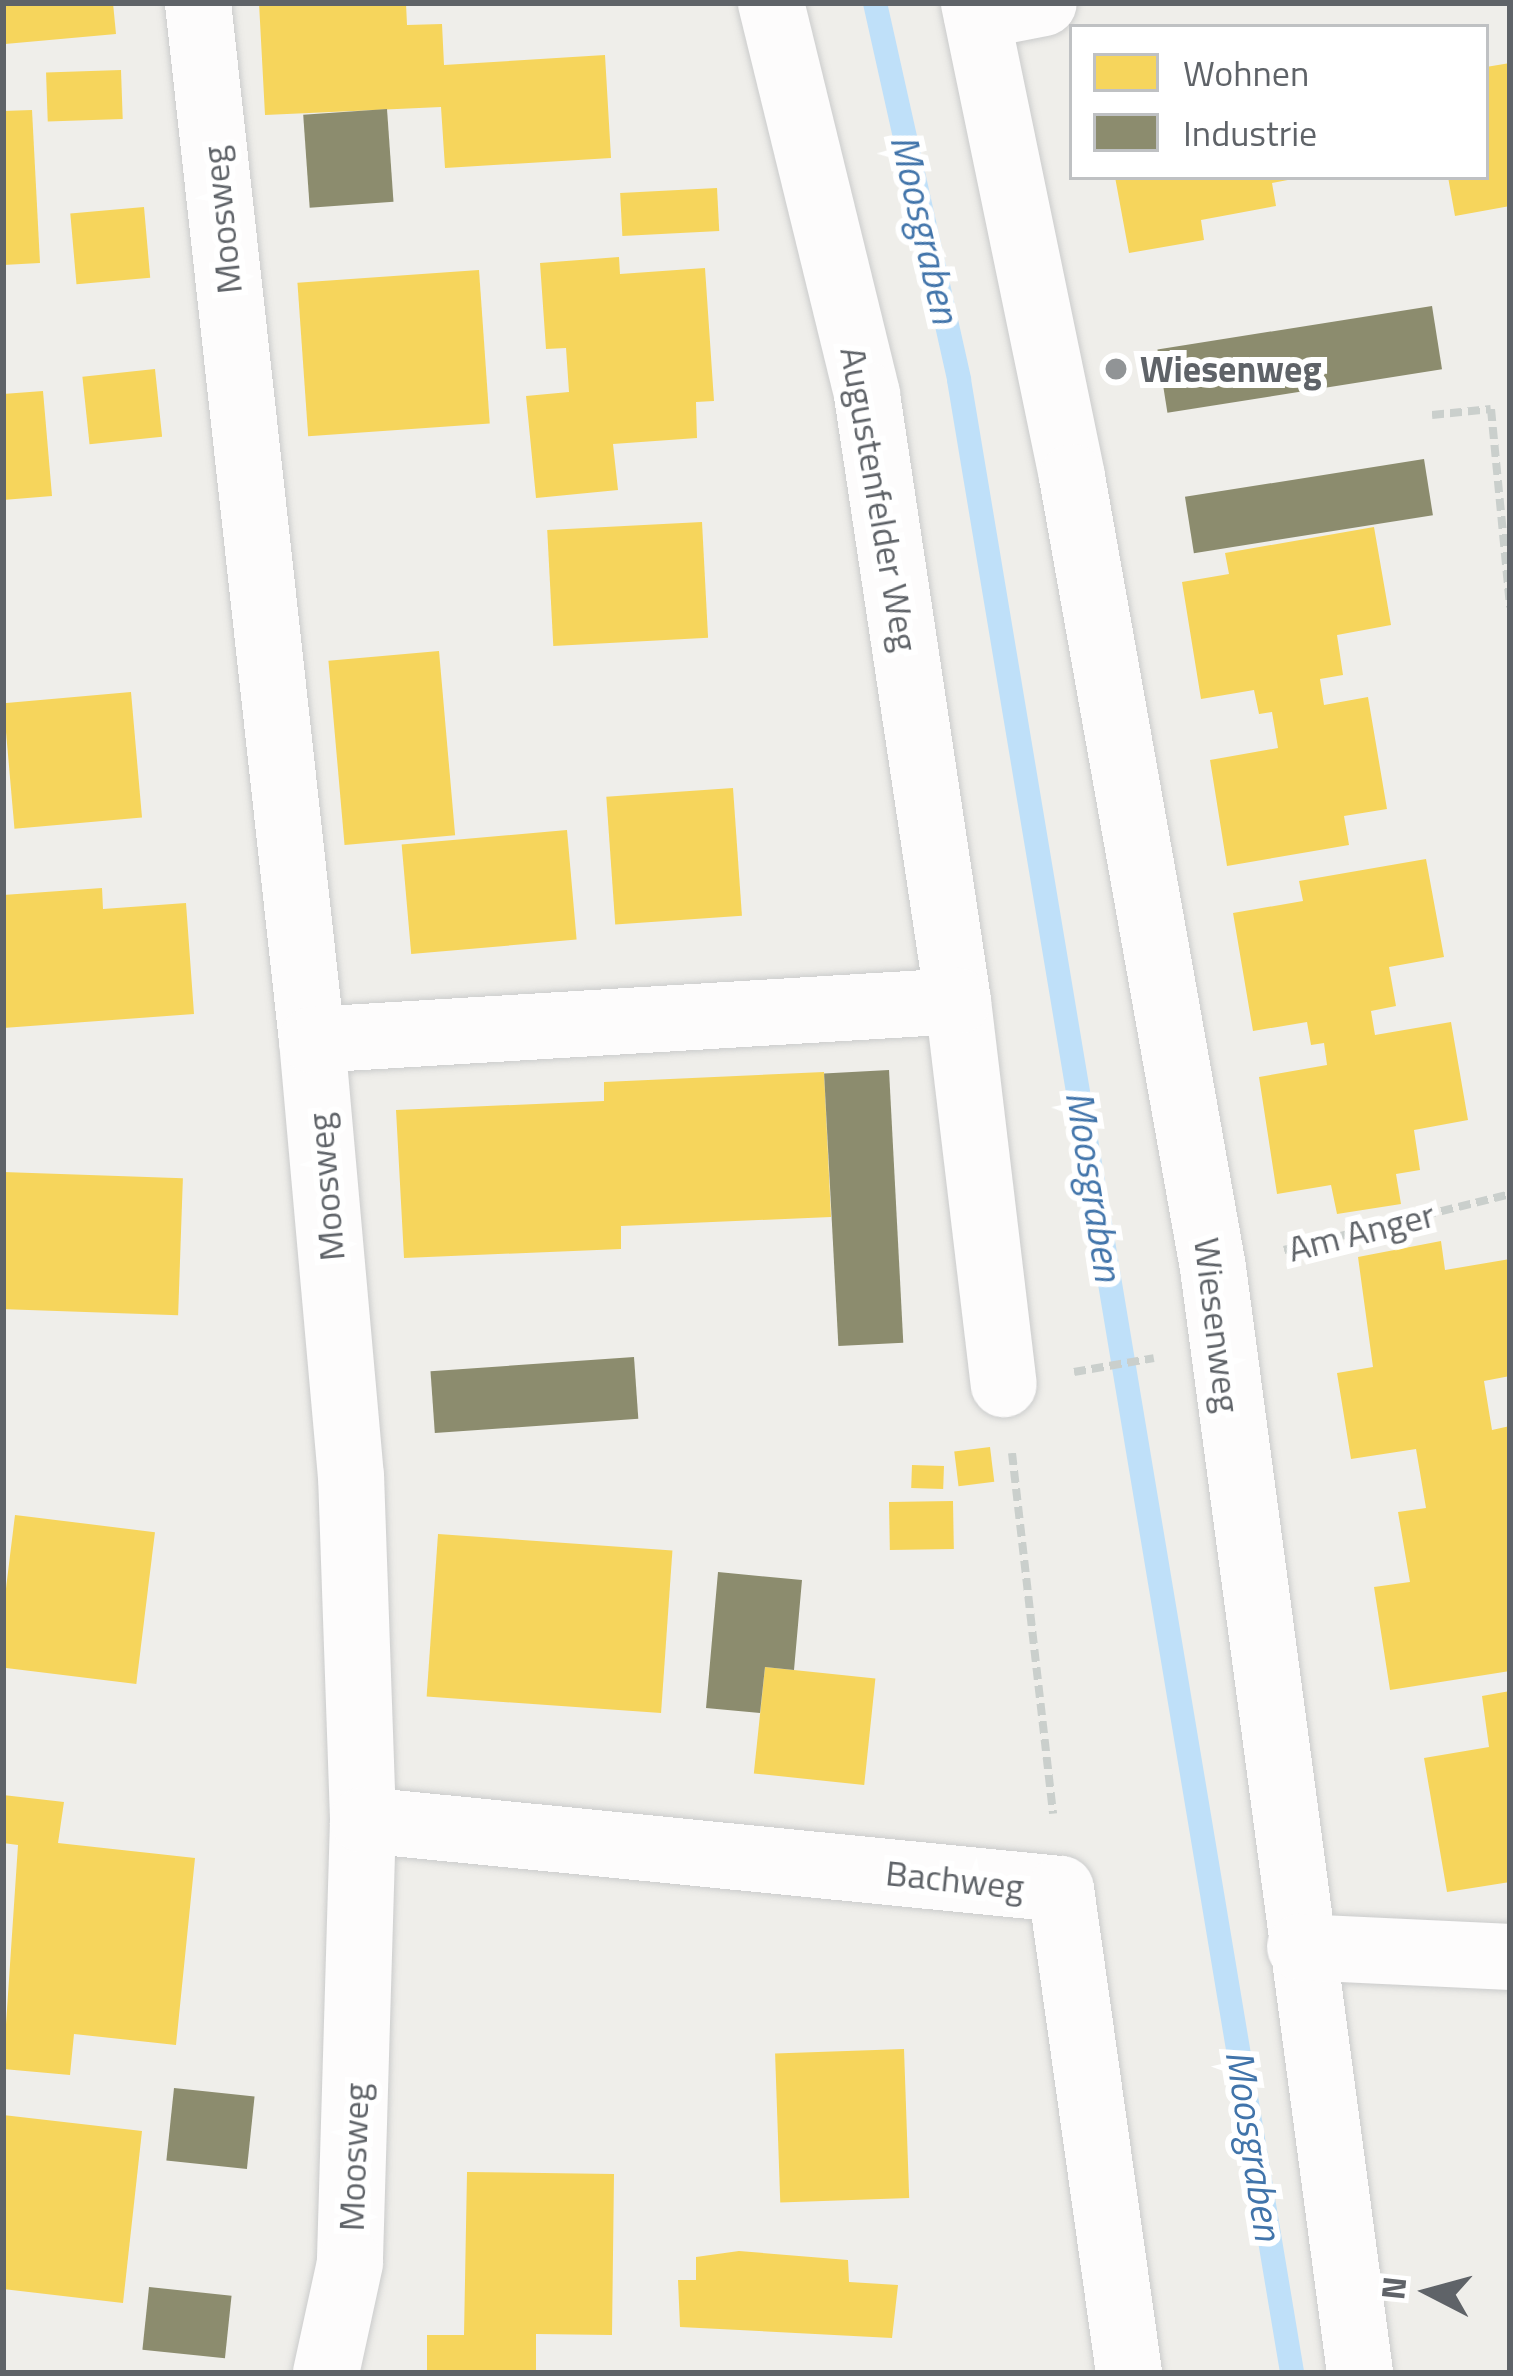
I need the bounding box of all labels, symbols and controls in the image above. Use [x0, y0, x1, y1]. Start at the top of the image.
legend [1069, 24, 1489, 180]
text: Wohnen [1183, 45, 1309, 100]
text: Industrie [1183, 105, 1317, 160]
water label: Moosgraben [881, 130, 969, 328]
street label: Moosweg [192, 144, 250, 296]
street label: Augustenfelder Weg [832, 343, 928, 655]
place label: Wiesenweg [1140, 347, 1322, 391]
marker: Wiesenweg [1103, 356, 1129, 382]
water label: Moosgraben [1056, 1088, 1132, 1284]
street label: Moosweg [297, 1111, 353, 1263]
street label: Am Anger [1283, 1192, 1439, 1270]
street label: Wiesenweg [1186, 1235, 1250, 1415]
street label: Bachweg [884, 1850, 1026, 1908]
water label: Moosgraben [1216, 2047, 1292, 2243]
street label: Moosweg [329, 2082, 377, 2232]
north arrow [1369, 2232, 1489, 2352]
text: N [1367, 2274, 1419, 2302]

